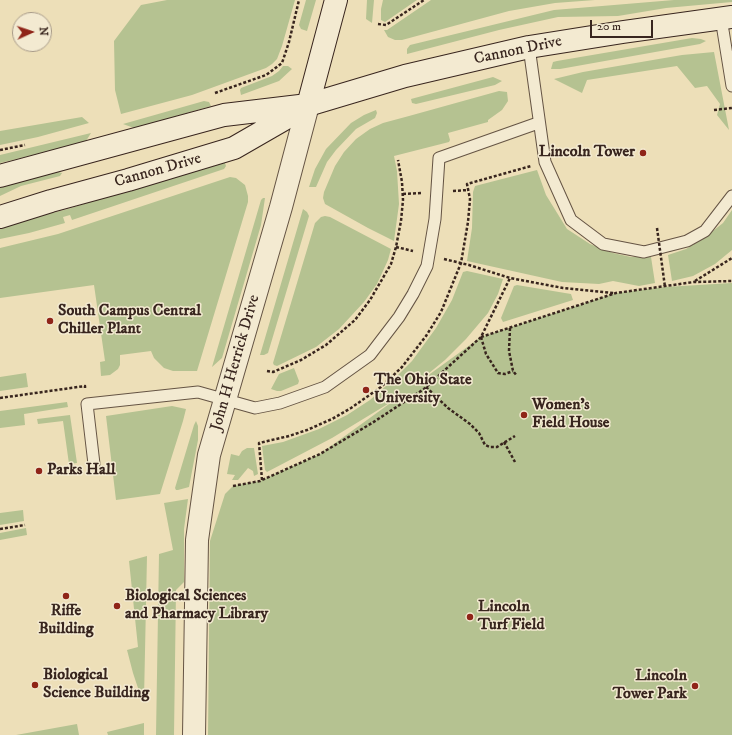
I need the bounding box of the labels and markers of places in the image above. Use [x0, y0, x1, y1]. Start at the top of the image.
place label: Lincoln Tower [539, 143, 635, 163]
marker: Lincoln Tower [638, 148, 648, 158]
place label: South Campus Central Chiller Plant [58, 302, 201, 340]
marker: South Campus Central Chiller Plant [45, 316, 55, 326]
place label: The Ohio State University [374, 371, 472, 409]
marker: The Ohio State University [361, 385, 371, 395]
place label: Women's Field House [532, 396, 609, 434]
marker: Women's Field House [519, 410, 529, 420]
place label: Parks Hall [47, 461, 116, 481]
marker: Parks Hall [34, 466, 44, 476]
place label: Biological Sciences and Pharmacy Library [125, 587, 268, 625]
marker: Riffe Building [61, 591, 71, 601]
place label: Lincoln Turf Field [478, 598, 544, 636]
marker: Biological Sciences and Pharmacy Library [112, 601, 122, 611]
place label: Riffe Building [38, 602, 94, 640]
marker: Lincoln Turf Field [465, 612, 475, 622]
place label: Biological Science Building [43, 666, 149, 704]
place label: Lincoln Tower Park [613, 667, 687, 705]
marker: Biological Science Building [30, 680, 40, 690]
marker: Lincoln Tower Park [690, 681, 700, 691]

